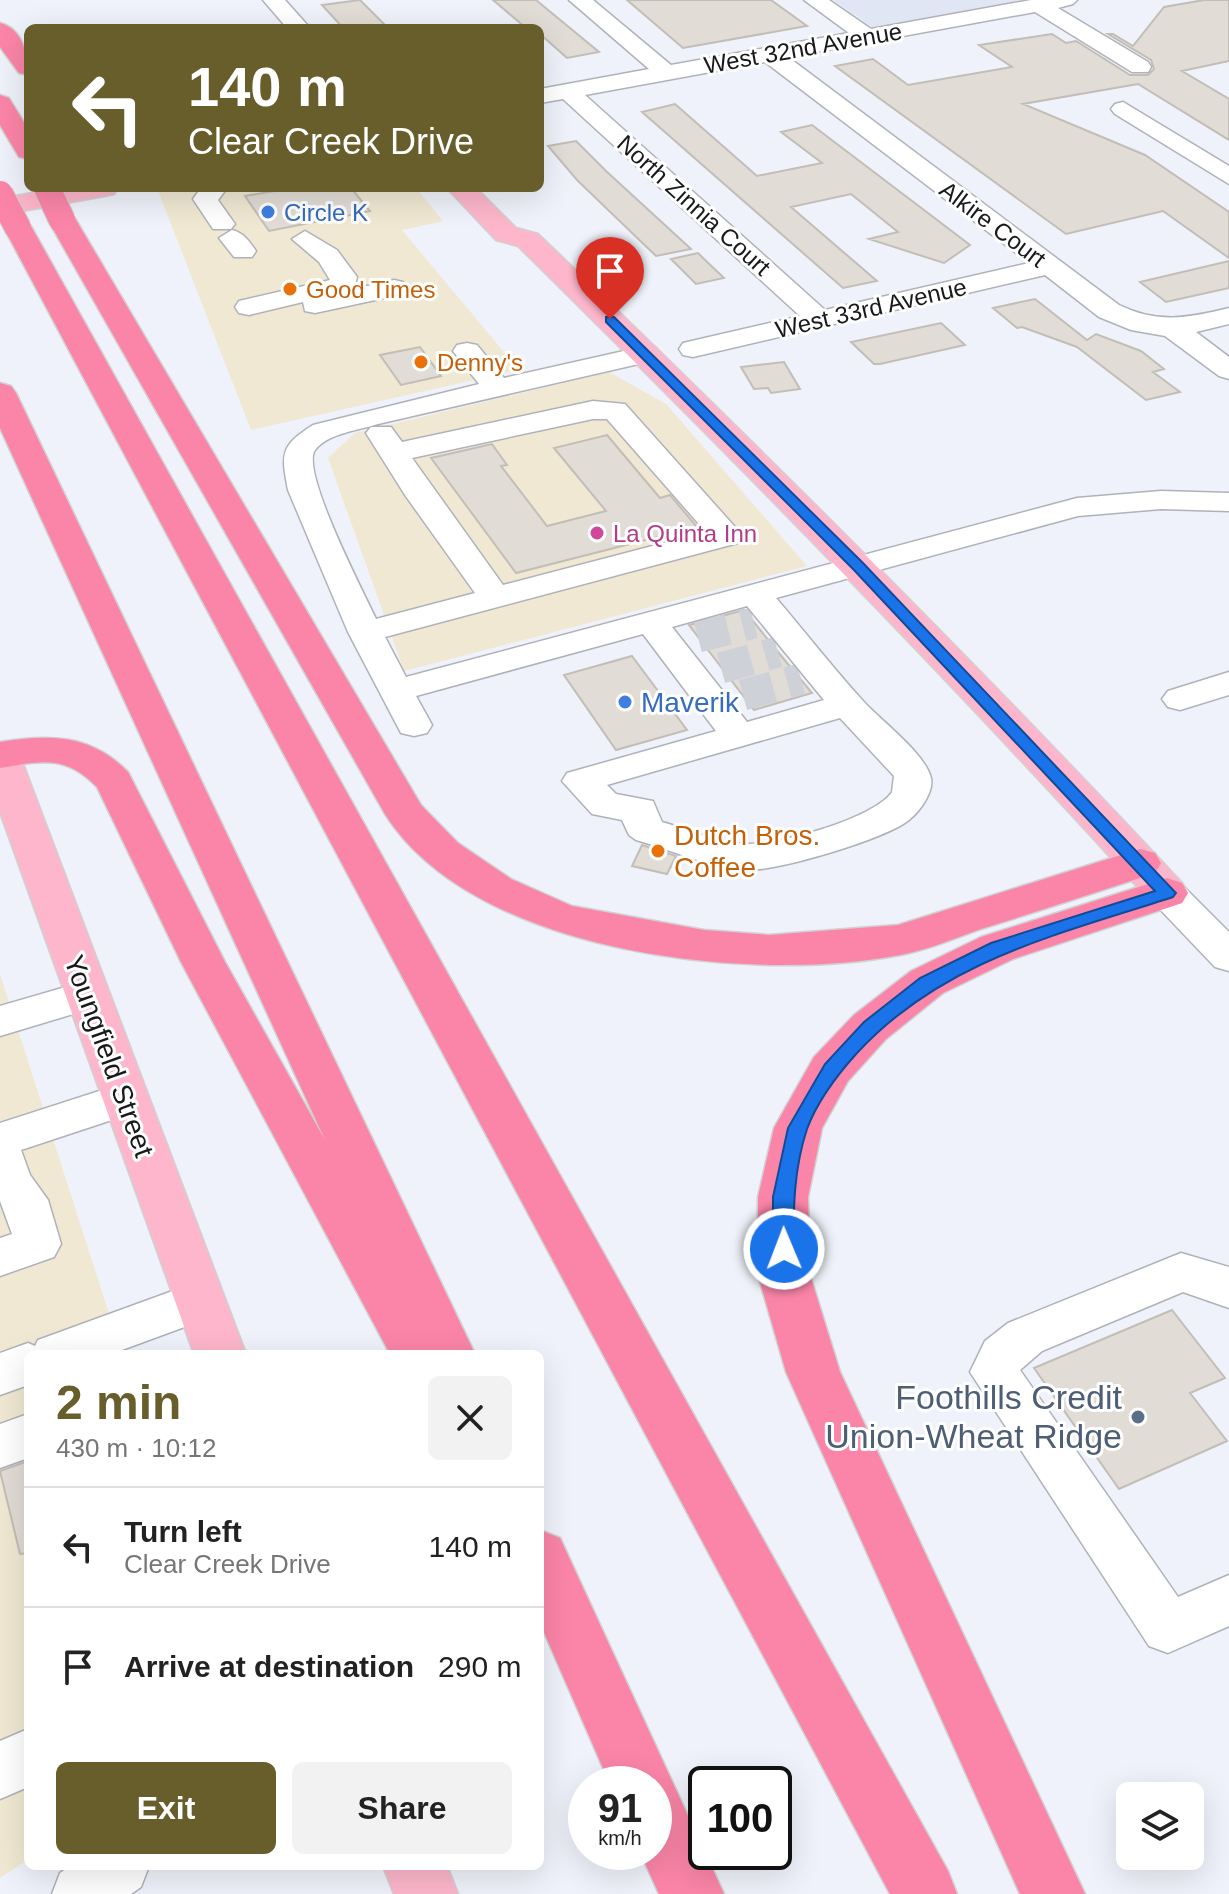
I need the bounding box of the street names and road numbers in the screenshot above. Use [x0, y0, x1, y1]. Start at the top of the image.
street label: West 32nd Avenue [702, 17, 904, 79]
street label: North Zinnia Court [612, 129, 776, 281]
street label: Alkire Court [935, 175, 1051, 273]
street label: West 33rd Avenue [773, 273, 969, 343]
street label: Youngfield Street [58, 951, 160, 1161]

